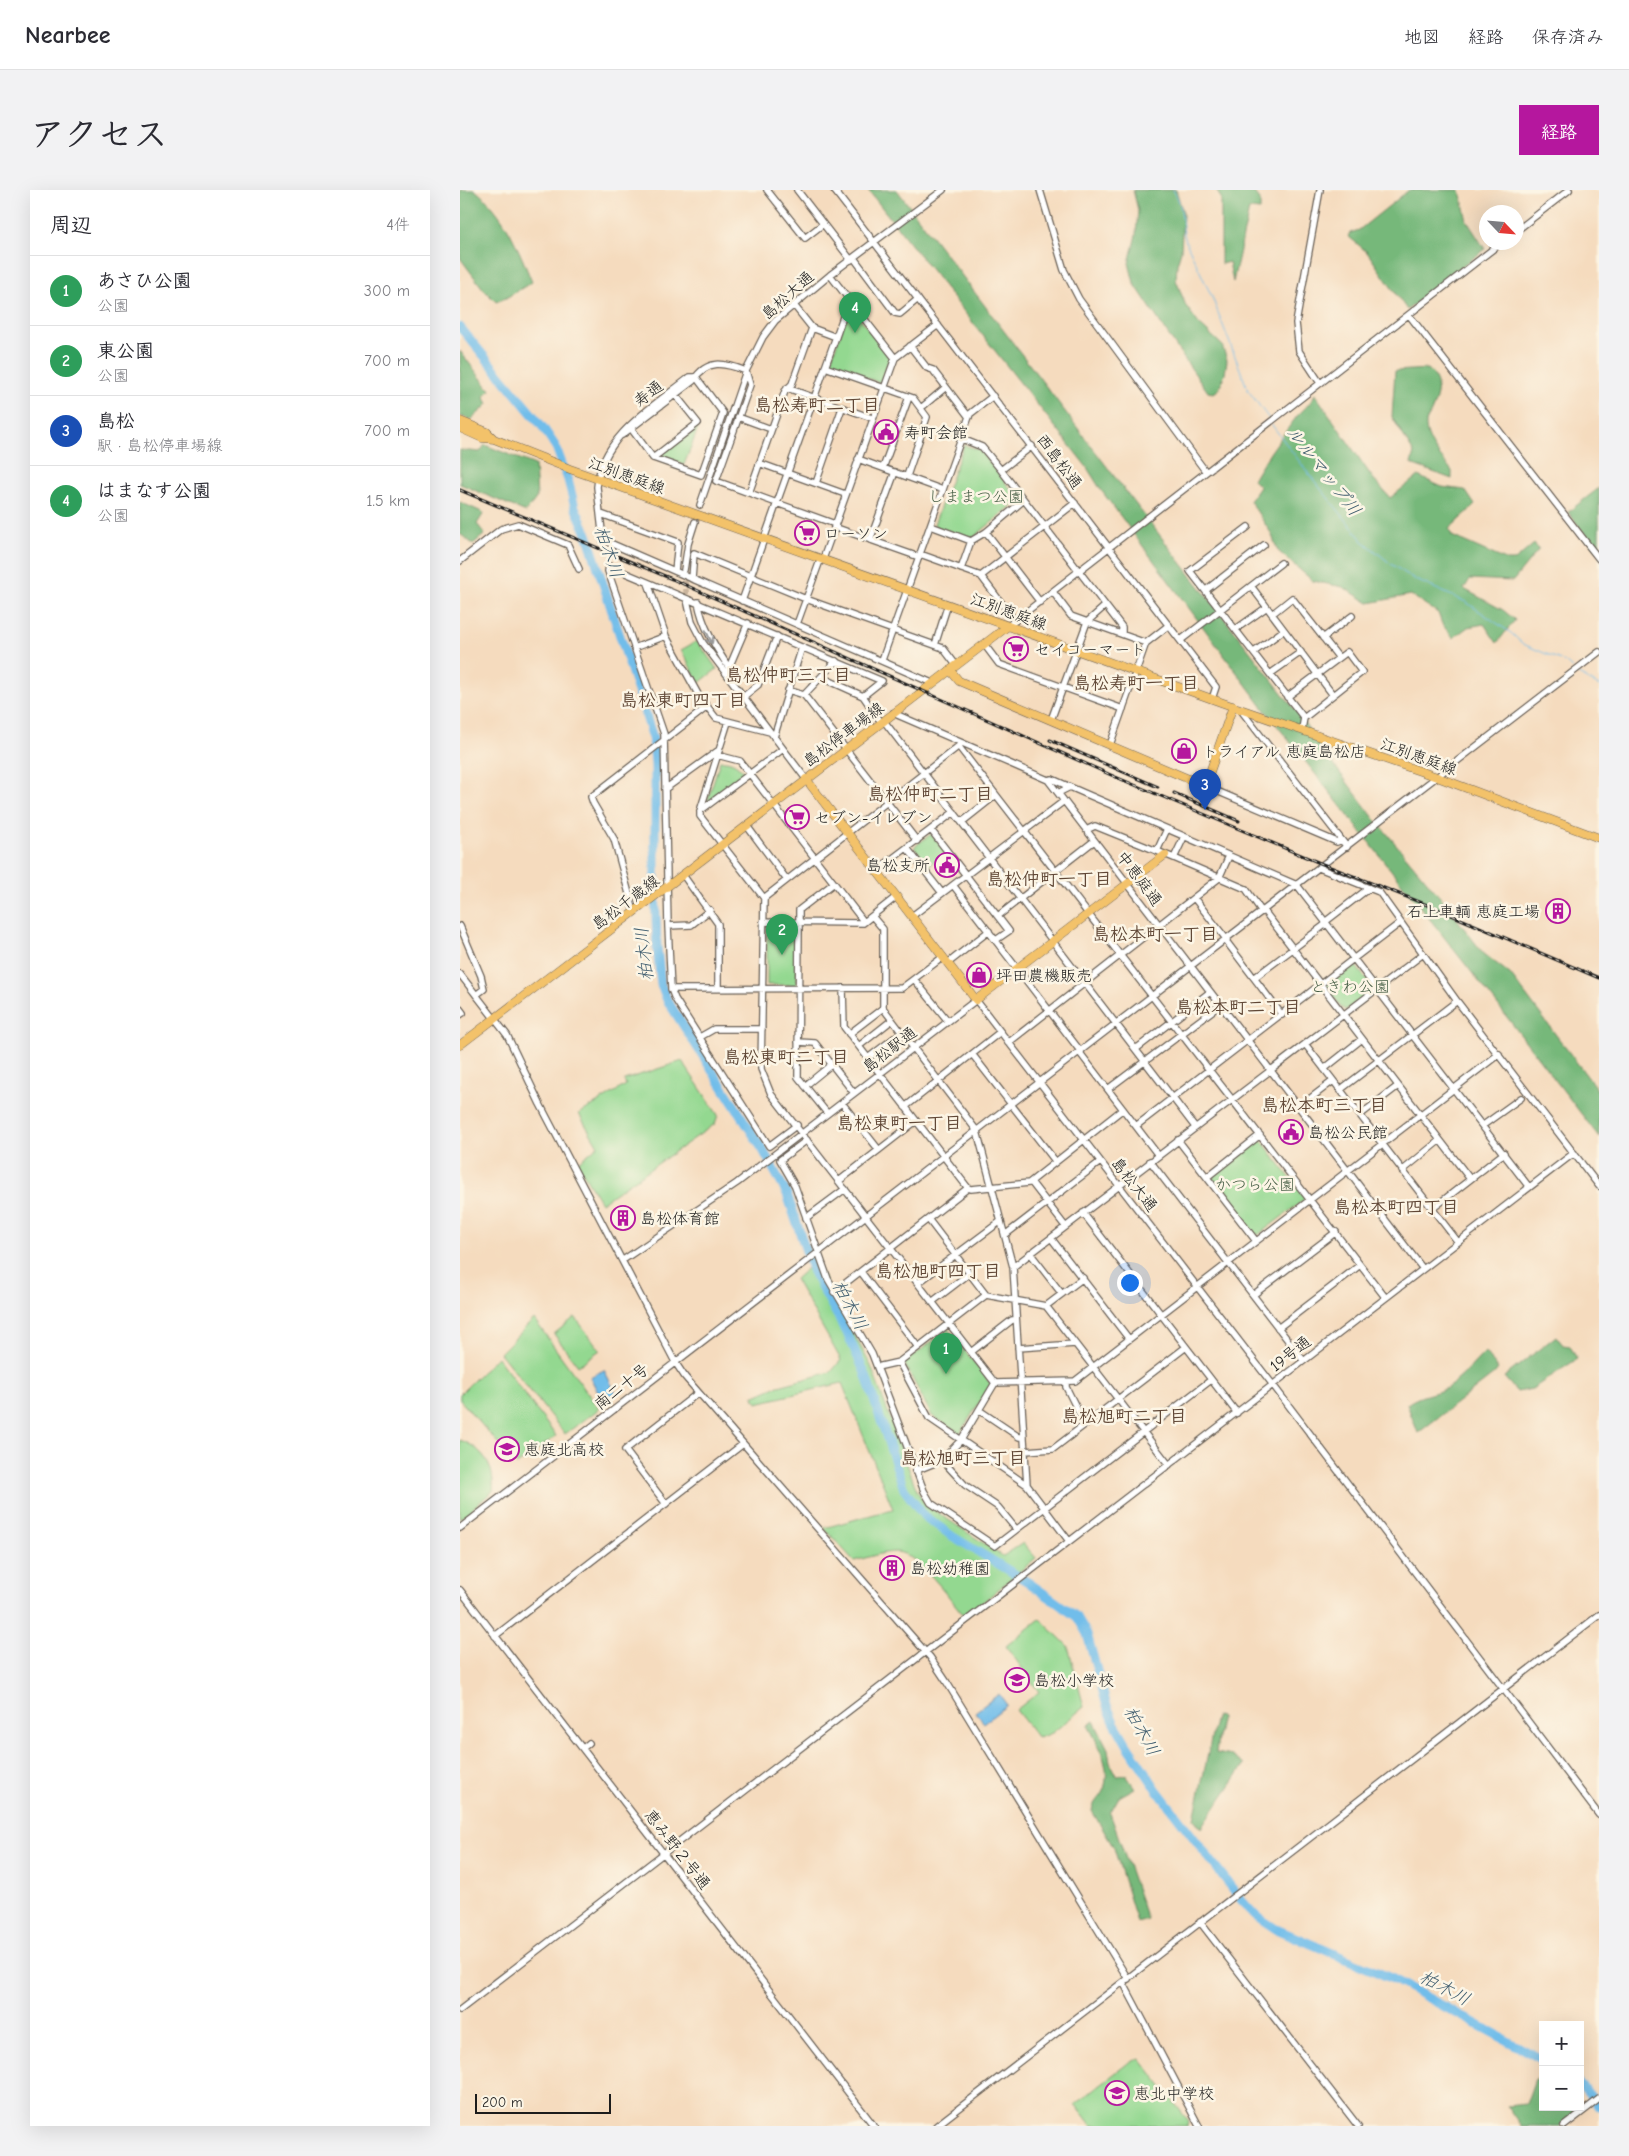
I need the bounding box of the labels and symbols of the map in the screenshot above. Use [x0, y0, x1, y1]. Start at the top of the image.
north arrow [1479, 205, 1524, 250]
street label: 島松大通 [758, 268, 817, 324]
pin: 4 [839, 292, 871, 333]
street label: 寿通 [630, 377, 667, 411]
district label: 島松寿町二丁目 [754, 395, 880, 416]
public building icon: 寿町会館 [873, 419, 899, 445]
water label: ルルマップ川 [1282, 422, 1365, 520]
place label: 寿町会館 [904, 424, 968, 442]
street label: 西島松通 [1033, 431, 1086, 493]
street label: 江別恵庭線 [586, 454, 667, 498]
park label: しままつ公園 [928, 488, 1024, 506]
supermarket icon: ローソン [794, 520, 820, 546]
water label: 柏木川 [590, 523, 627, 581]
place label: ローソン [824, 525, 888, 543]
street label: 江別恵庭線 [968, 590, 1049, 634]
one-way arrow [705, 629, 715, 644]
supermarket icon: セイコーマート [1003, 636, 1029, 662]
place label: セイコーマート [1034, 641, 1146, 659]
district label: 島松仲町三丁目 [725, 665, 851, 686]
district label: 島松寿町一丁目 [1073, 673, 1199, 694]
district label: 島松東町四丁目 [620, 690, 746, 711]
street label: 島松停車場線 [800, 699, 887, 771]
street label: 江別恵庭線 [1378, 735, 1459, 779]
shop icon: トライアル 恵庭島松店 [1171, 738, 1197, 764]
place label: トライアル 恵庭島松店 [1202, 743, 1366, 761]
pin: 3 [1189, 769, 1221, 810]
district label: 島松仲町二丁目 [867, 784, 993, 805]
supermarket icon: セブン-イレブン [784, 804, 810, 830]
place label: セブン-イレブン [814, 809, 932, 827]
street label: 中恵庭通 [1113, 848, 1166, 910]
public building icon: 島松支所 [934, 852, 960, 878]
place label: 島松支所 [866, 857, 930, 875]
district label: 島松仲町一丁目 [986, 869, 1112, 890]
street label: 島松千歳線 [588, 872, 663, 934]
building icon: 石上車輌 恵庭工場 [1545, 898, 1571, 924]
place label: 石上車輌 恵庭工場 [1407, 903, 1540, 921]
pin: 2 [766, 914, 798, 955]
district label: 島松本町一丁目 [1092, 924, 1218, 945]
water label: 柏木川 [631, 926, 658, 982]
shop icon: 坪田農機販売 [966, 962, 992, 988]
place label: 坪田農機販売 [996, 967, 1092, 985]
park label: ときわ公園 [1310, 978, 1390, 996]
district label: 島松本町二丁目 [1175, 997, 1301, 1018]
street label: 島松駅通 [859, 1023, 920, 1077]
district label: 島松東町二丁目 [723, 1047, 849, 1068]
district label: 島松本町三丁目 [1261, 1095, 1387, 1116]
district label: 島松東町一丁目 [836, 1113, 962, 1134]
public building icon: 島松公民館 [1278, 1119, 1304, 1145]
place label: 島松公民館 [1308, 1124, 1388, 1142]
street label: 島松大通 [1107, 1154, 1161, 1215]
park label: かつら公園 [1215, 1176, 1295, 1194]
district label: 島松本町四丁目 [1333, 1197, 1459, 1218]
building icon: 島松体育館 [610, 1205, 636, 1231]
place label: 島松体育館 [640, 1210, 720, 1228]
district label: 島松旭町四丁目 [875, 1261, 1001, 1282]
your location [1117, 1270, 1143, 1296]
water label: 柏木川 [828, 1276, 872, 1334]
street label: 19号通 [1267, 1332, 1315, 1375]
pin: 1 [930, 1333, 962, 1374]
street label: 南二十号 [591, 1360, 652, 1414]
district label: 島松旭町二丁目 [1061, 1406, 1187, 1427]
school or university icon: 恵庭北高校 [494, 1436, 520, 1462]
place label: 恵庭北高校 [524, 1441, 604, 1459]
district label: 島松旭町三丁目 [900, 1448, 1026, 1469]
building icon: 島松幼稚園 [879, 1555, 905, 1581]
place label: 島松幼稚園 [910, 1560, 990, 1578]
school or university icon: 島松小学校 [1004, 1667, 1030, 1693]
place label: 島松小学校 [1034, 1672, 1114, 1690]
water label: 柏木川 [1119, 1703, 1164, 1760]
street label: 恵み野２号通 [641, 1806, 714, 1893]
water label: 柏木川 [1416, 1966, 1474, 2010]
school or university icon: 恵北中学校 [1104, 2080, 1130, 2106]
place label: 恵北中学校 [1134, 2085, 1214, 2103]
scale bar [475, 2091, 611, 2114]

